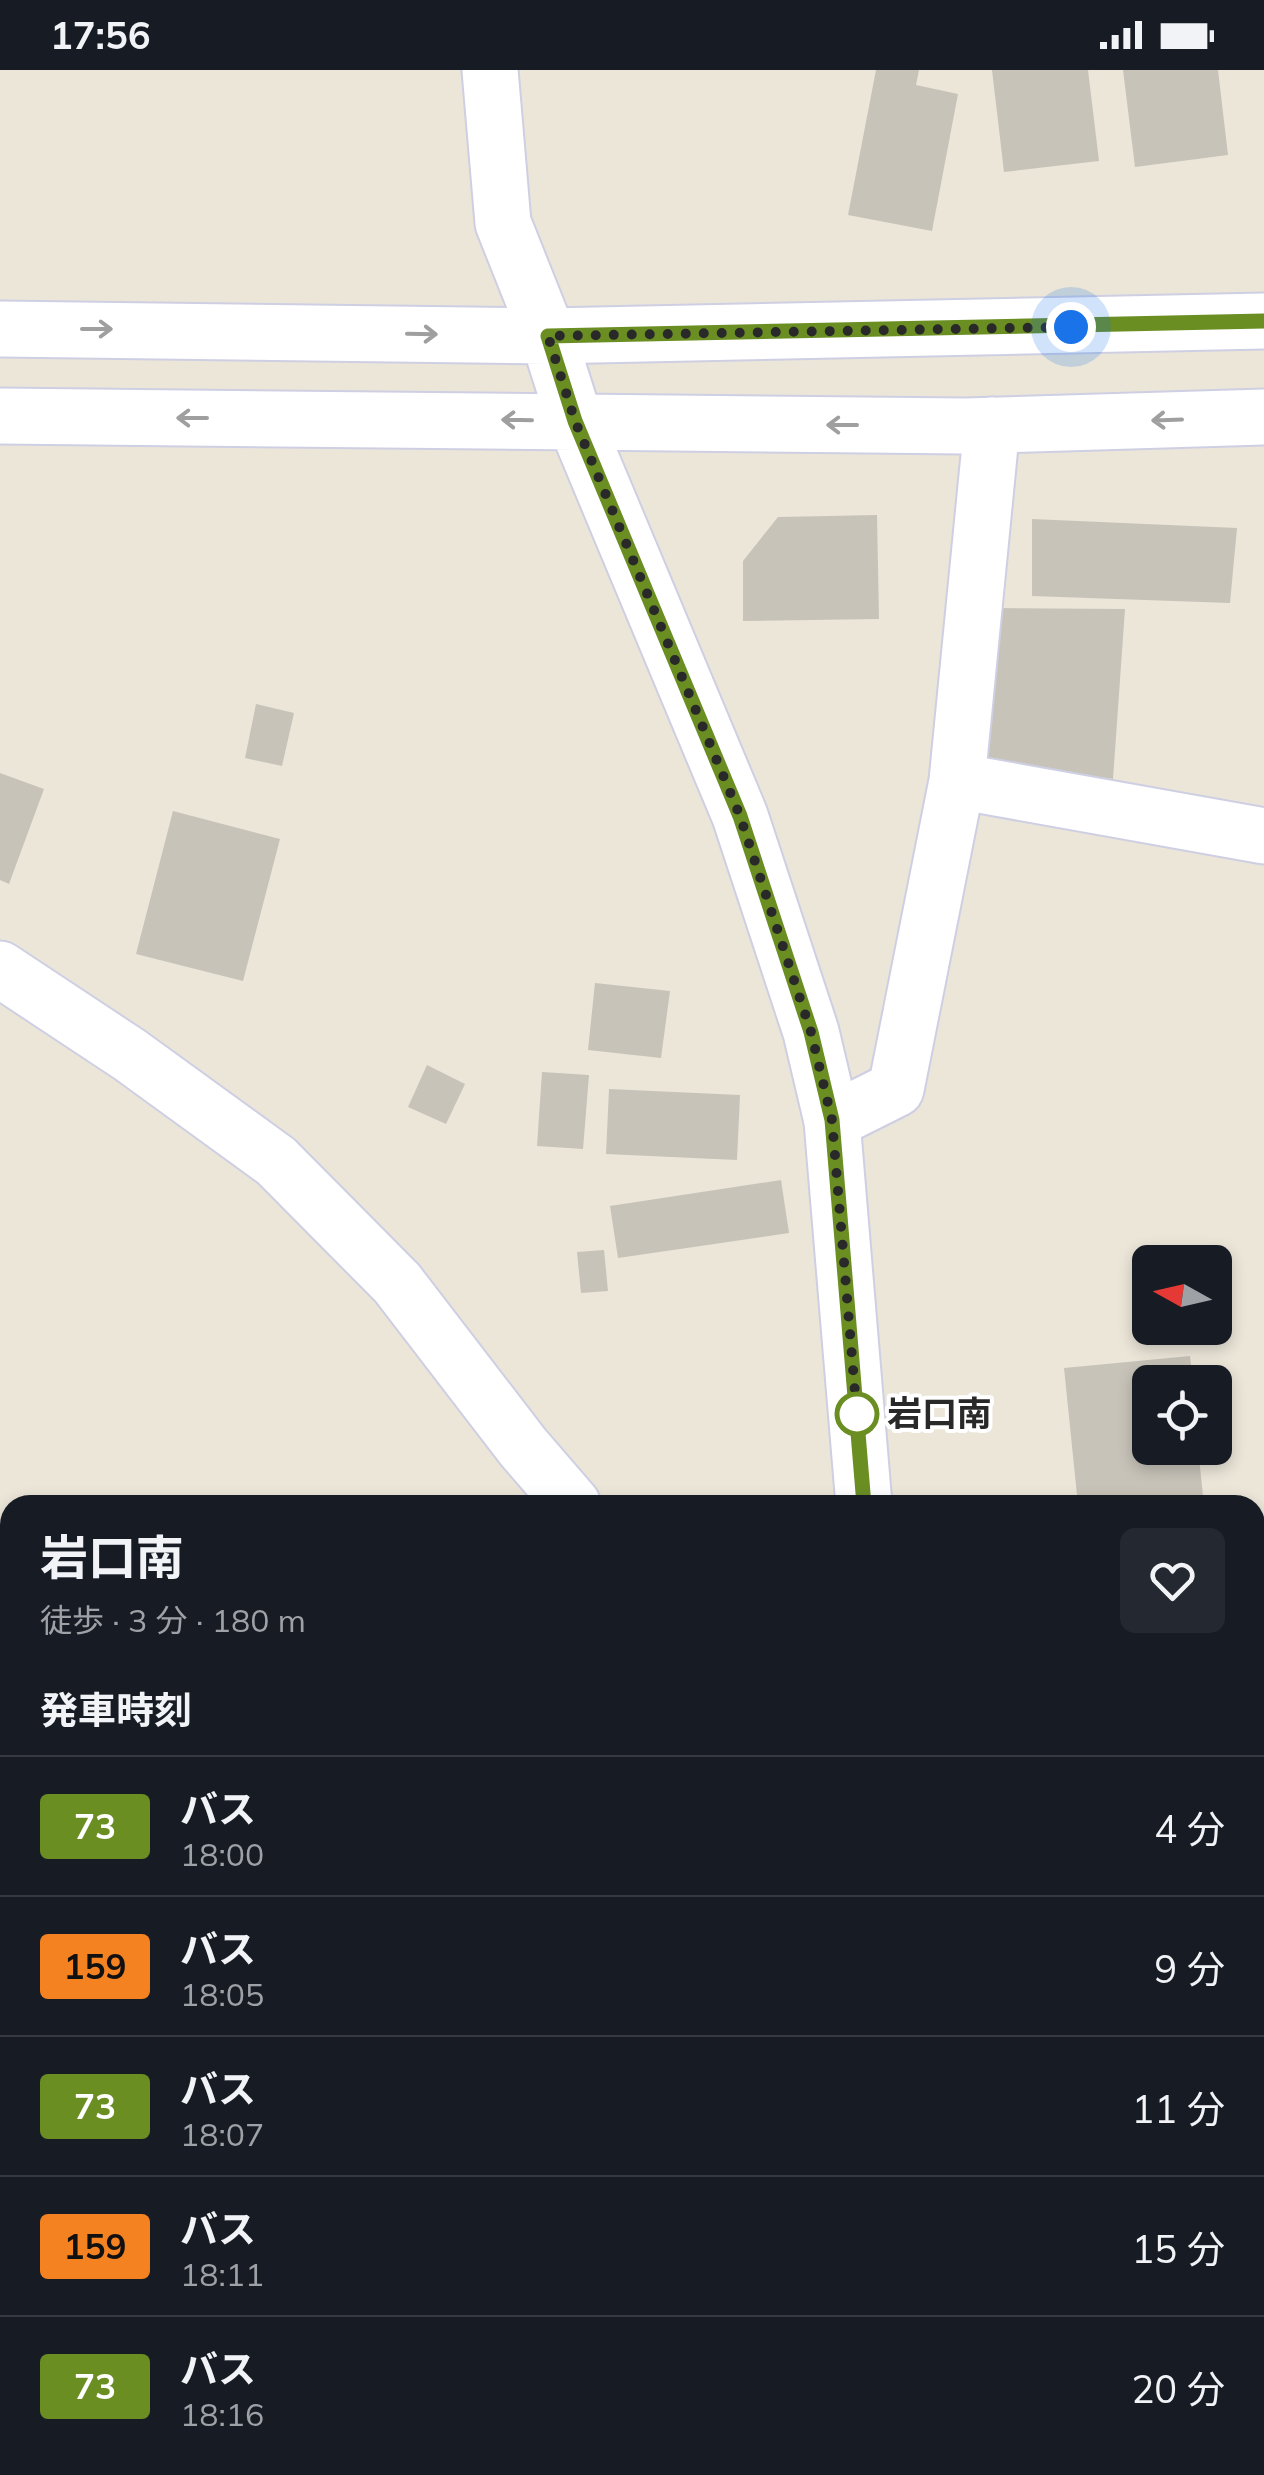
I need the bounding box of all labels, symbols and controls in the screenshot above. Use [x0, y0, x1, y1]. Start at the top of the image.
text: 17:56 [50, 11, 151, 59]
your location [1046, 302, 1096, 352]
one-way arrow [80, 320, 113, 338]
one-way arrow [406, 324, 438, 343]
one-way arrow [176, 408, 208, 427]
one-way arrow [501, 410, 534, 430]
one-way arrow [1151, 411, 1183, 430]
one-way arrow [826, 416, 858, 435]
north arrow [1132, 1245, 1232, 1345]
map controls [1132, 1245, 1232, 1465]
button: locate [1132, 1365, 1232, 1465]
place label: 岩口南 [887, 1391, 992, 1435]
marker: 岩口南 [836, 1393, 878, 1435]
text: 岩口南 [40, 1527, 184, 1587]
button: heart [1120, 1528, 1225, 1633]
text: 徒歩 · 3 分 · 180 m [40, 1600, 306, 1640]
text: 発車時刻 [40, 1686, 192, 1734]
text: バス [180, 1785, 256, 1833]
text: 73 [74, 1804, 116, 1848]
text: 4 分 [1154, 1805, 1225, 1853]
text: 18:00 [180, 1834, 264, 1874]
text: バス [180, 1925, 256, 1973]
text: 159 [63, 1944, 127, 1988]
text: 9 分 [1154, 1945, 1225, 1993]
text: 18:05 [180, 1974, 264, 2014]
text: バス [180, 2065, 256, 2113]
text: 73 [74, 2084, 116, 2128]
text: 11 分 [1131, 2085, 1225, 2133]
text: 18:07 [180, 2114, 264, 2154]
text: バス [180, 2205, 256, 2253]
text: 159 [63, 2224, 127, 2268]
text: 15 分 [1131, 2225, 1225, 2273]
text: 18:11 [180, 2254, 264, 2294]
text: バス [180, 2345, 256, 2393]
text: 73 [74, 2364, 116, 2408]
text: 20 分 [1131, 2365, 1225, 2413]
text: 18:16 [180, 2394, 264, 2434]

